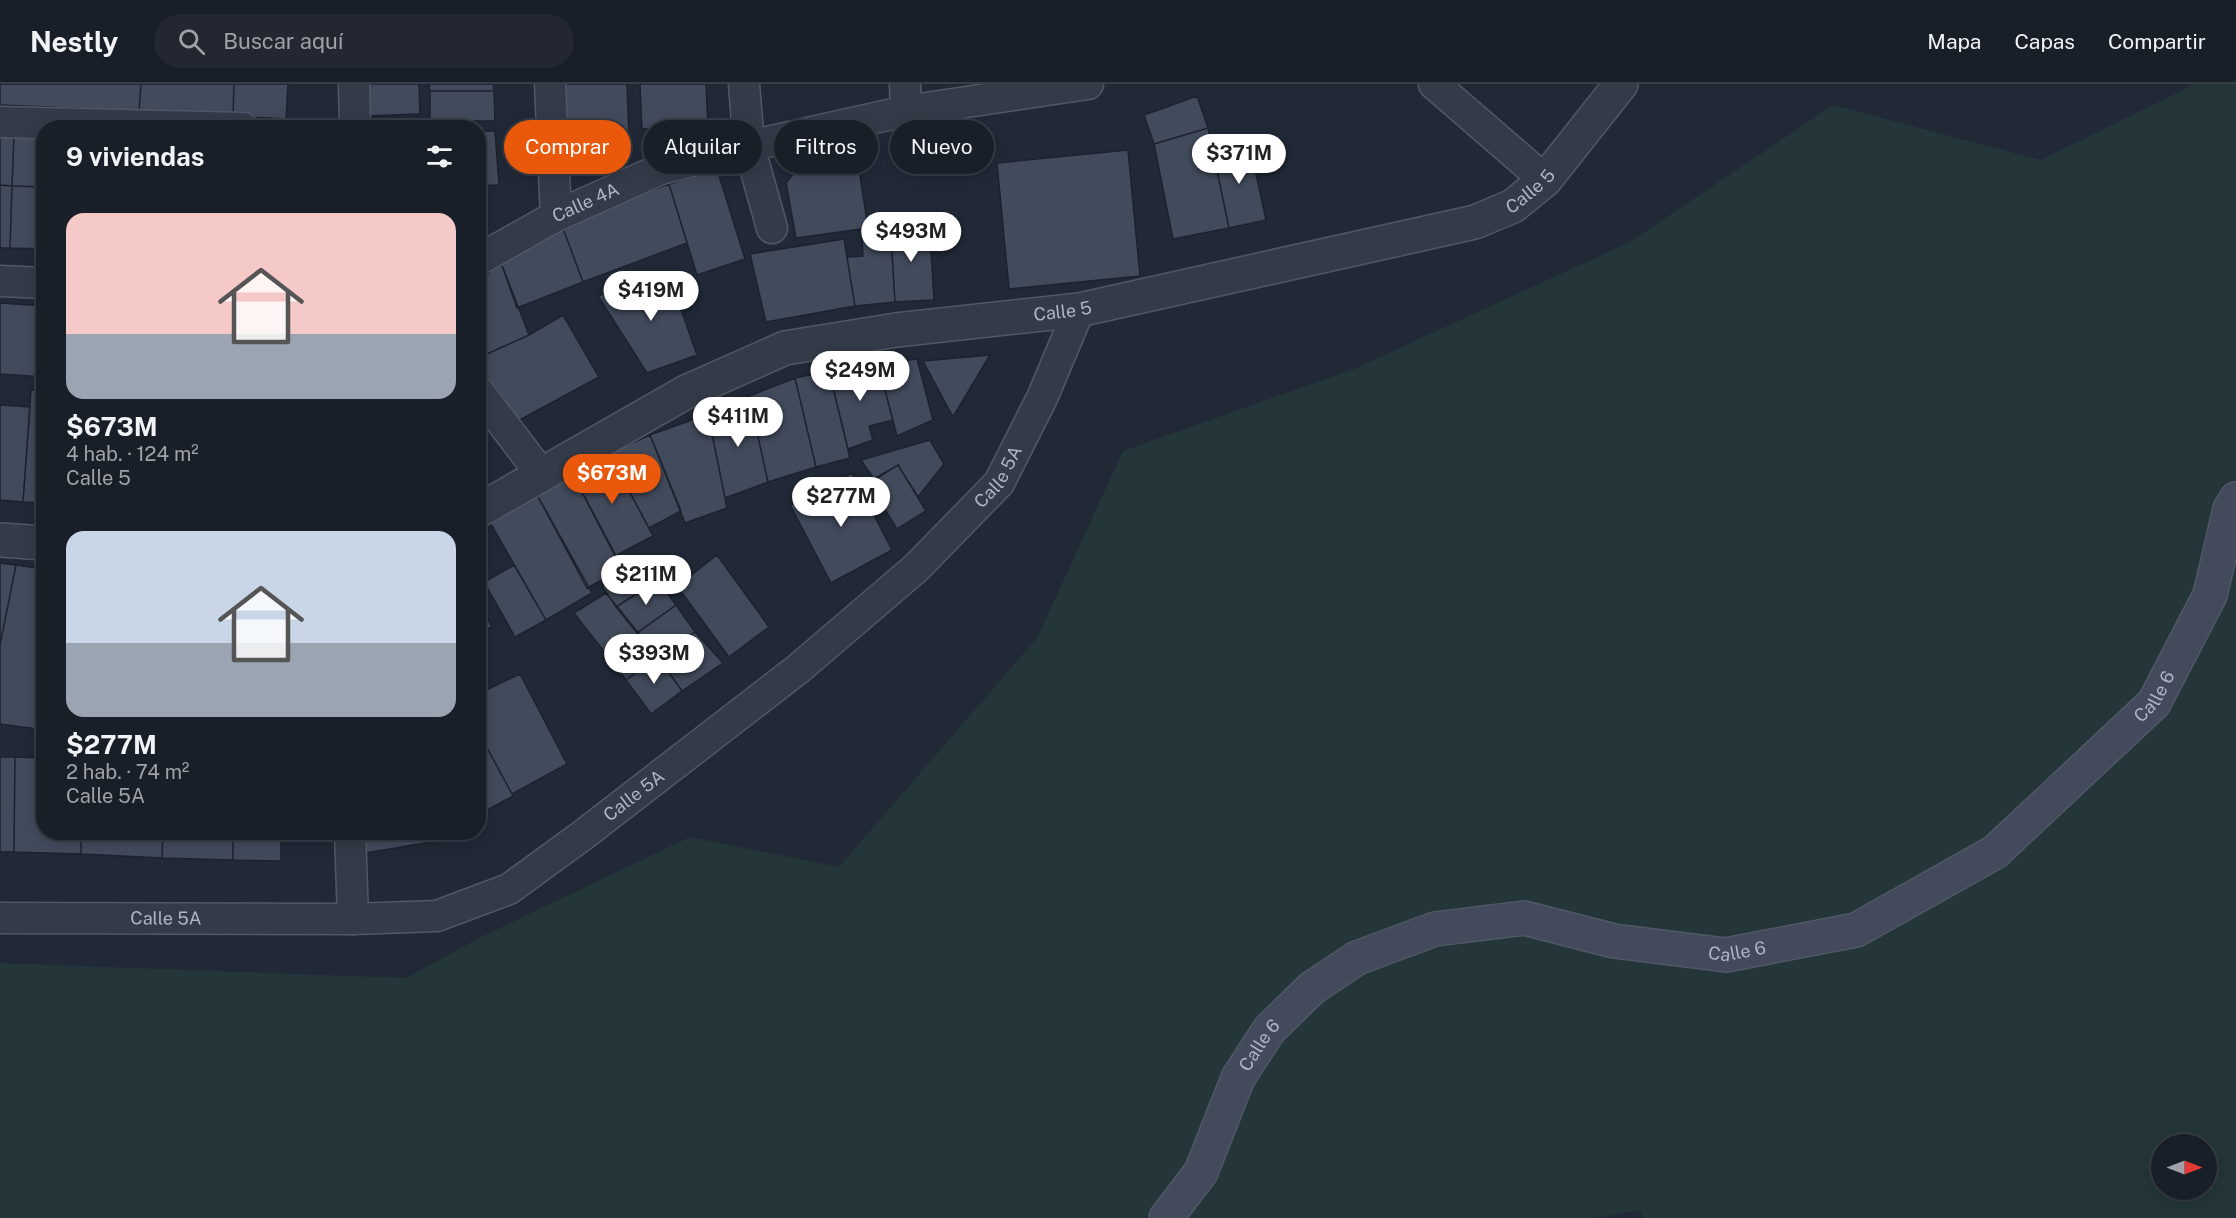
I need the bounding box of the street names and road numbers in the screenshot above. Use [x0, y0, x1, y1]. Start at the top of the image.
street label: Calle 5 [1503, 165, 1559, 218]
street label: Calle 4A [549, 178, 622, 226]
street label: Calle 5 [1032, 297, 1094, 325]
street label: Calle 5A [970, 442, 1026, 512]
street label: Calle 6 [2129, 667, 2179, 726]
street label: Calle 5A [599, 765, 668, 825]
street label: Calle 5A [130, 907, 202, 929]
street label: Calle 6 [1707, 937, 1767, 965]
street label: Calle 6 [1234, 1014, 1284, 1075]

